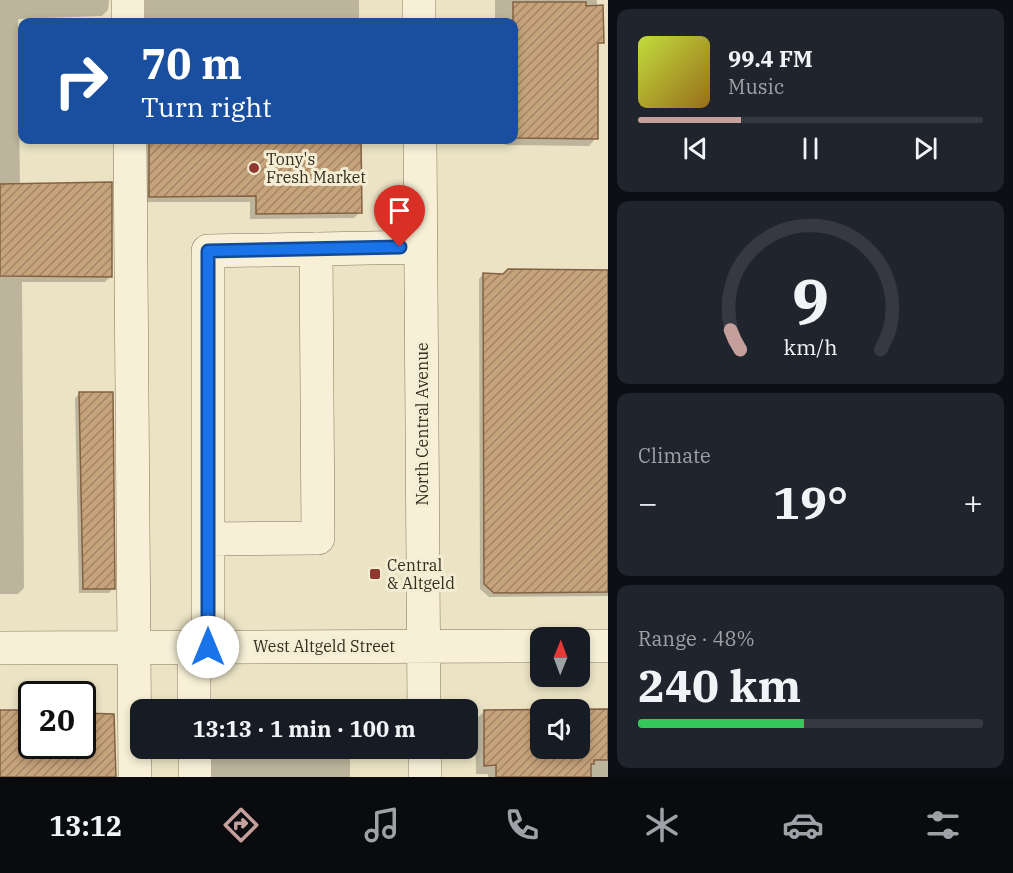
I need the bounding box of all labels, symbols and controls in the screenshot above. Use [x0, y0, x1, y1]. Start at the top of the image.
text: 70 m [141, 36, 242, 91]
icon: right [42, 42, 120, 120]
text: 99.4 FM [728, 44, 813, 73]
text: Music [728, 73, 784, 100]
text: Turn right [141, 89, 272, 124]
icon: previous [679, 132, 712, 165]
icon: pause [794, 132, 827, 165]
icon: next [909, 132, 942, 165]
place label: Tony's Fresh Market [266, 149, 366, 187]
marker: Tony's Fresh Market [247, 161, 261, 175]
pin [374, 185, 425, 247]
icon: arrive [383, 194, 416, 227]
text: 9 [792, 260, 829, 341]
text: km/h [783, 333, 838, 361]
street label: North Central Avenue [412, 342, 432, 506]
text: Climate [638, 442, 711, 469]
text: 19° [773, 473, 848, 531]
text: − [638, 481, 658, 524]
text: + [963, 481, 983, 524]
place label: Central & Altgeld [387, 555, 455, 593]
marker: Central & Altgeld [368, 567, 382, 581]
position arrow [176, 615, 240, 679]
text: Range · 48% [638, 625, 755, 652]
north arrow [530, 627, 590, 687]
map controls [530, 627, 590, 759]
street label: West Altgeld Street [253, 636, 395, 656]
text: 240 km [638, 656, 801, 714]
speed limit sign: 20 [18, 681, 96, 759]
button: sound [530, 699, 590, 759]
text: 13:13 · 1 min · 100 m [192, 714, 416, 743]
icon: directions [220, 804, 262, 846]
icon: music [361, 804, 403, 846]
icon: phone [501, 804, 543, 846]
icon: climate [641, 804, 683, 846]
icon: car [782, 804, 824, 846]
icon: filters [922, 804, 964, 846]
text: 13:12 [49, 808, 122, 843]

